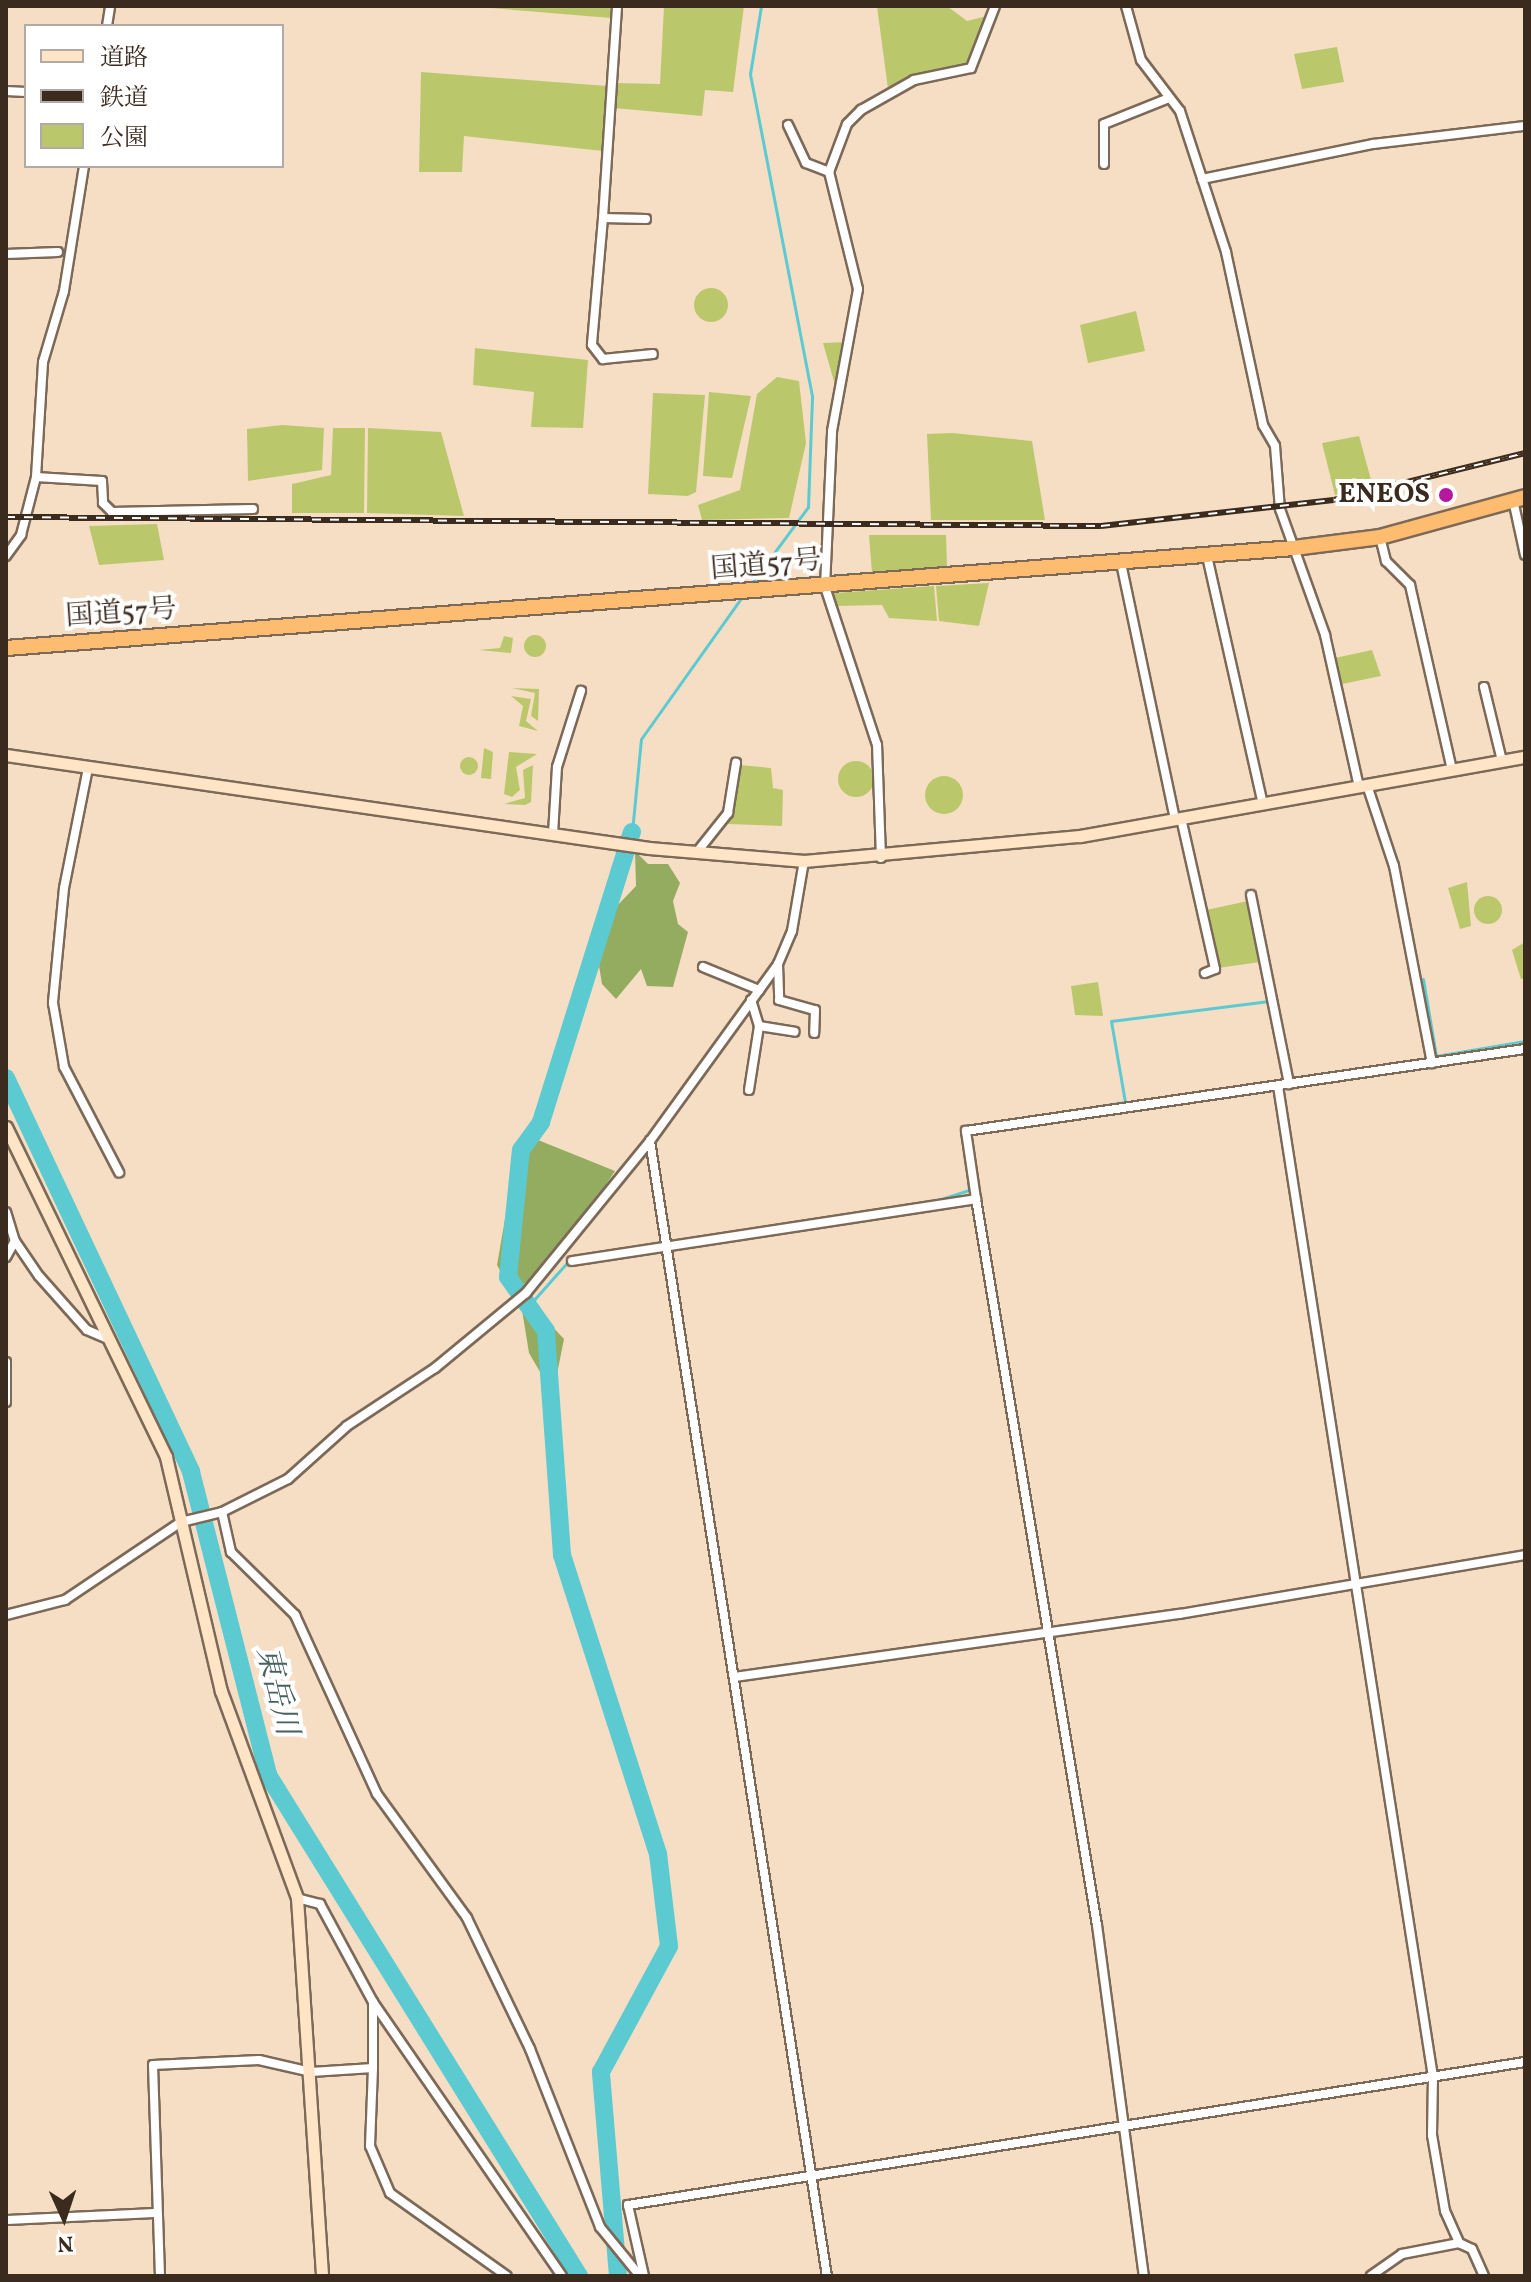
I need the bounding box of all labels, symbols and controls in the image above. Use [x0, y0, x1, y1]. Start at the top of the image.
legend [24, 24, 284, 168]
text: 道路 [100, 42, 148, 76]
text: 鉄道 [100, 82, 148, 116]
text: 公園 [100, 122, 148, 156]
place label: ENEOS [1338, 478, 1430, 512]
marker: ENEOS [1437, 486, 1455, 504]
street label: 国道57号 [709, 544, 823, 588]
street label: 国道57号 [64, 593, 178, 635]
water label: 東岳川 [248, 1643, 304, 1739]
north arrow [24, 2178, 104, 2258]
text: N [56, 2227, 74, 2258]

